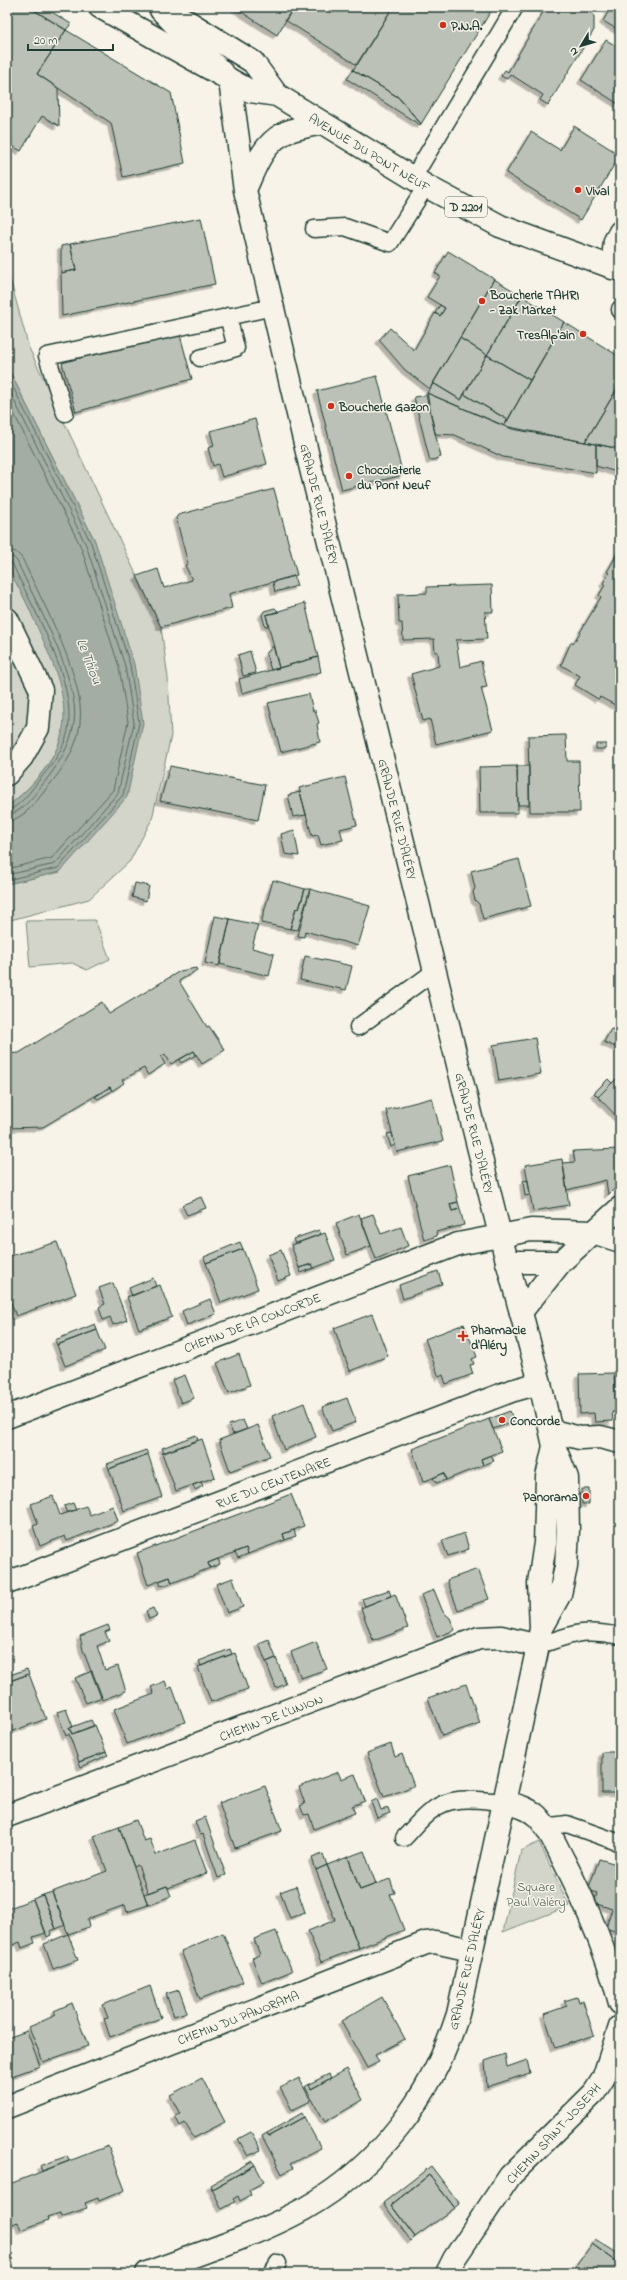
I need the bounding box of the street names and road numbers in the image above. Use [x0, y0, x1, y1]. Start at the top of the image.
street label: AVENUE DU PONT NEUF [305, 109, 434, 198]
road number: D 2201 [445, 197, 487, 217]
street label: GRANDE RUE D'ALÉRY [294, 442, 343, 567]
street label: GRANDE RUE D'ALÉRY [372, 757, 421, 882]
street label: GRANDE RUE D'ALÉRY [449, 1071, 498, 1196]
street label: CHEMIN DE LA CONCORDE [181, 1288, 324, 1358]
street label: RUE DU CENTENAIRE [213, 1453, 334, 1514]
street label: CHEMIN DE L'UNION [217, 1690, 326, 1747]
street label: GRANDE RUE D'ALÉRY [444, 1907, 491, 2032]
street label: CHEMIN DU PANORAMA [175, 1986, 302, 2050]
street label: CHEMIN SAINT-JOSEPH [502, 2079, 606, 2189]

